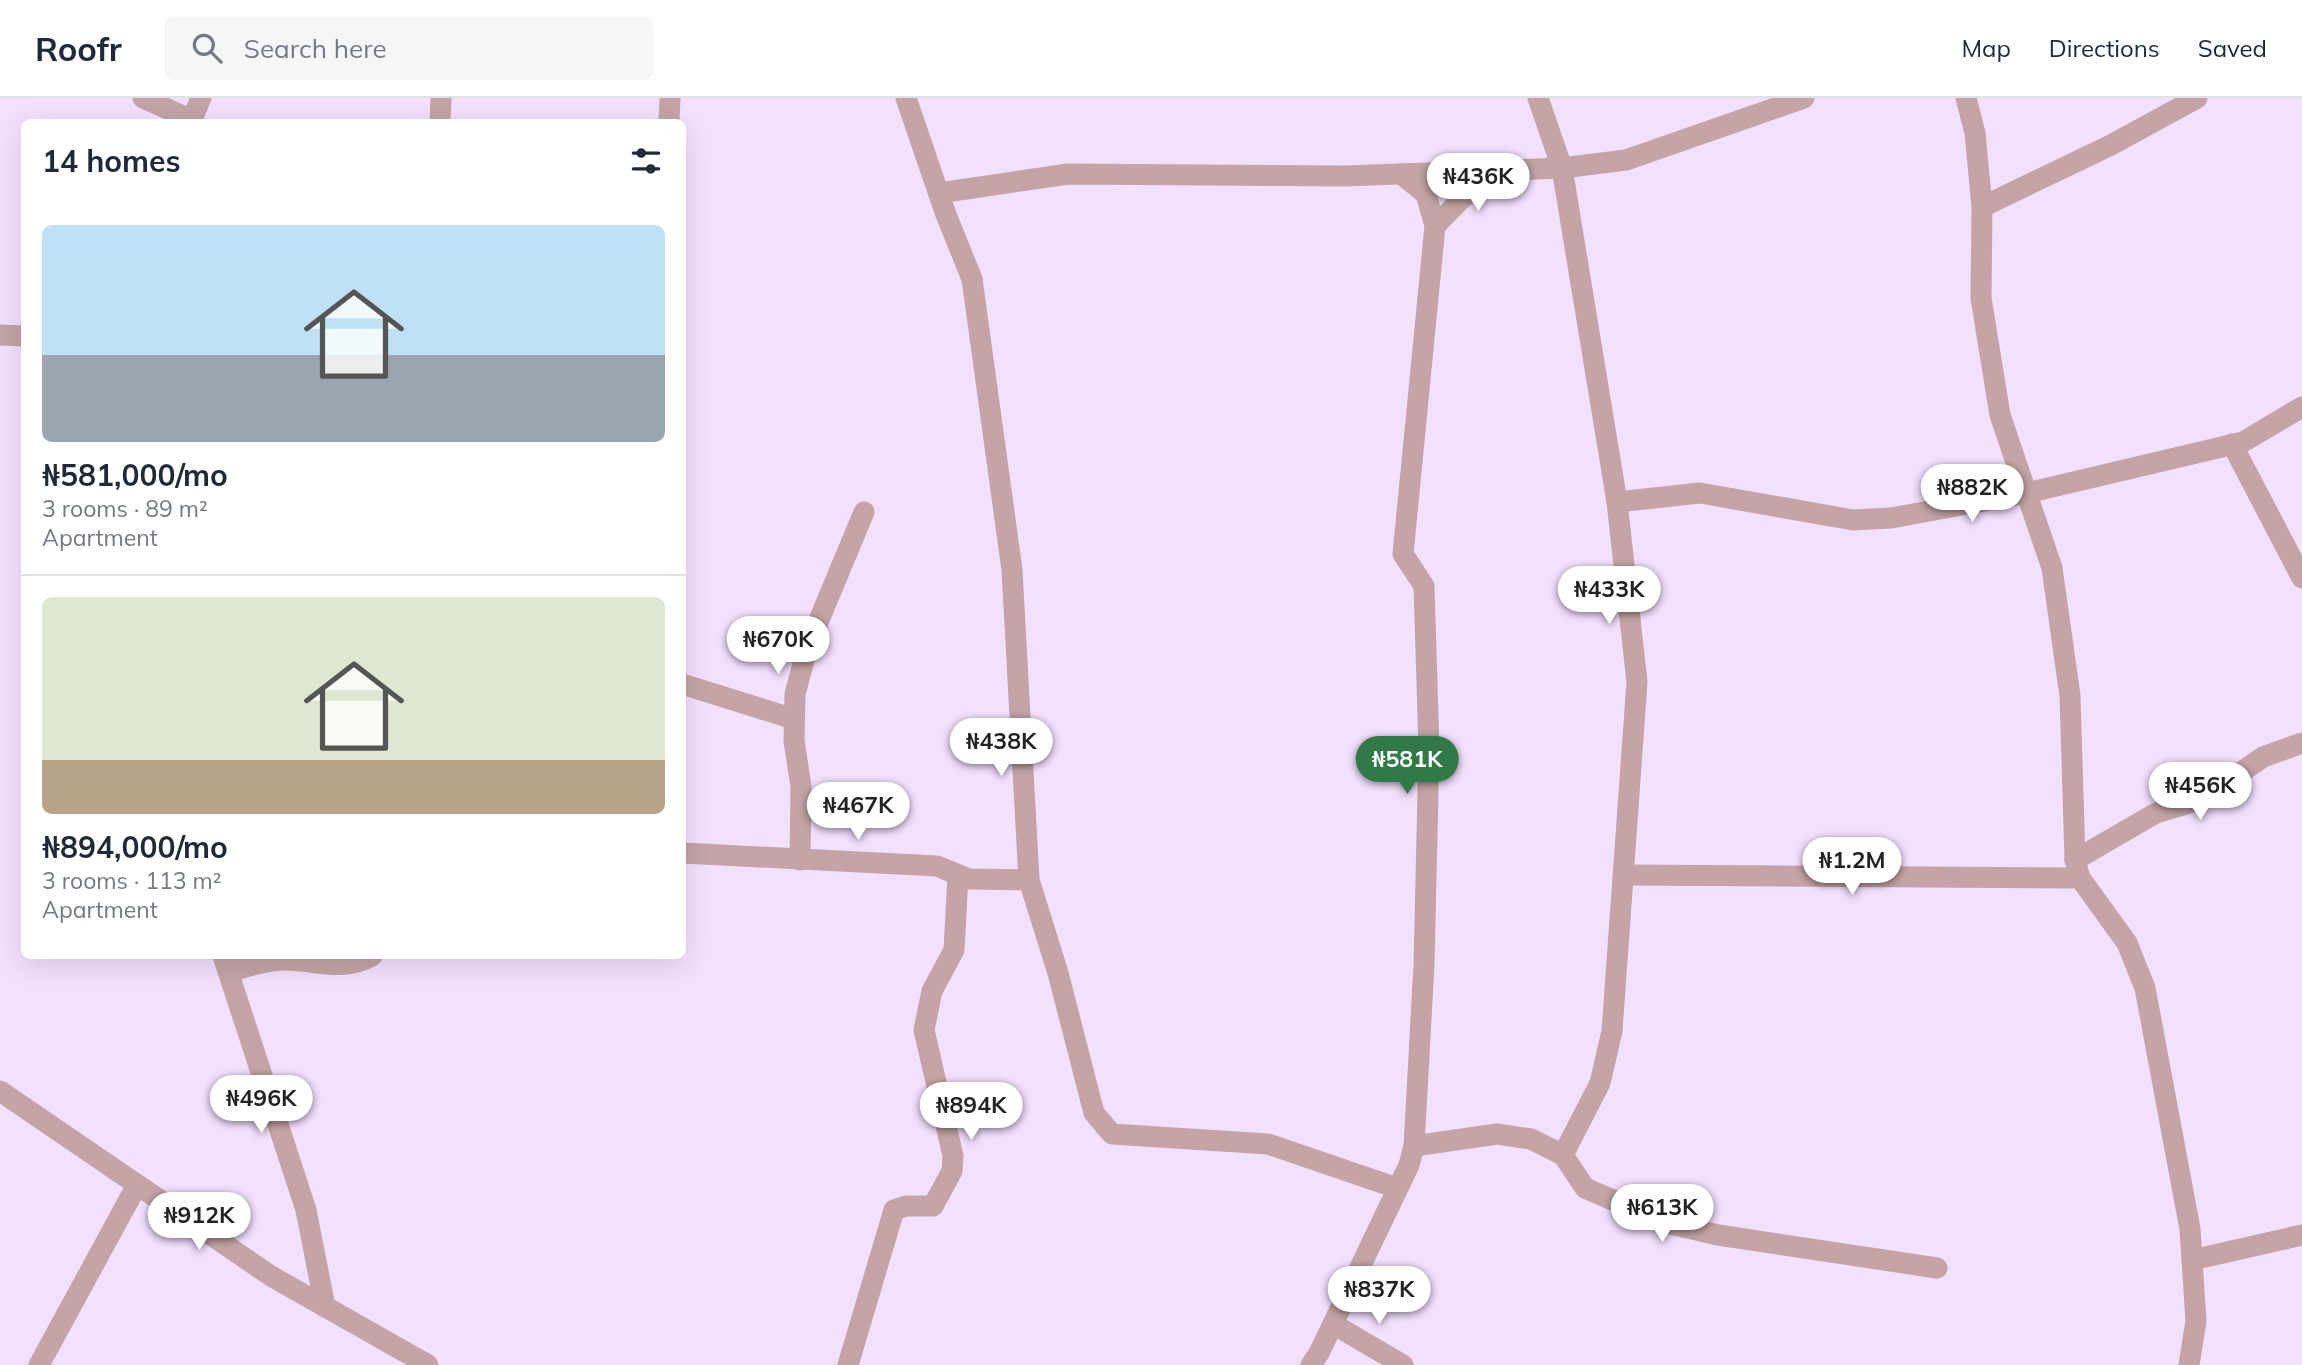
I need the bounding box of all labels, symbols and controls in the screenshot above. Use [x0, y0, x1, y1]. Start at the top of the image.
search box [164, 17, 654, 80]
text: Roofr [35, 28, 122, 69]
icon: search [188, 29, 226, 67]
text: Search here [244, 32, 387, 65]
text: Map [1961, 33, 2011, 63]
text: Directions [2049, 33, 2160, 63]
text: Saved [2198, 33, 2267, 63]
text: 14 homes [42, 142, 181, 180]
icon: filters [627, 142, 665, 180]
pin: ₦436K [1429, 153, 1527, 213]
text: ₦436K [1443, 161, 1513, 190]
icon: home [291, 271, 417, 397]
text: ₦581,000/mo [42, 456, 228, 494]
pin: ₦882K [1923, 464, 2021, 524]
text: ₦882K [1937, 472, 2007, 501]
text: 3 rooms · 89 m² [42, 494, 208, 523]
text: Apartment [42, 523, 158, 552]
pin: ₦433K [1560, 566, 1658, 626]
text: ₦433K [1574, 574, 1644, 603]
pin: ₦670K [729, 616, 827, 676]
text: ₦670K [743, 624, 813, 653]
icon: home [291, 643, 417, 769]
pin: ₦438K [952, 718, 1050, 778]
text: ₦438K [966, 726, 1036, 755]
pin: ₦581K [1358, 736, 1456, 796]
text: ₦581K [1372, 744, 1442, 773]
pin: ₦456K [2151, 762, 2249, 822]
text: ₦456K [2165, 770, 2235, 799]
pin: ₦467K [809, 782, 907, 842]
text: ₦467K [823, 790, 893, 819]
text: ₦894,000/mo [42, 828, 228, 866]
pin: ₦1.2M [1803, 838, 1901, 897]
text: ₦1.2M [1818, 845, 1886, 874]
text: 3 rooms · 113 m² [42, 866, 222, 895]
text: Apartment [42, 895, 158, 924]
pin: ₦496K [212, 1076, 310, 1135]
pin: ₦894K [922, 1082, 1020, 1142]
text: ₦496K [226, 1083, 296, 1112]
text: ₦894K [936, 1090, 1006, 1119]
pin: ₦613K [1613, 1184, 1711, 1244]
pin: ₦912K [150, 1192, 248, 1252]
text: ₦613K [1627, 1192, 1697, 1221]
text: ₦912K [164, 1200, 234, 1229]
pin: ₦837K [1330, 1266, 1428, 1326]
text: ₦837K [1344, 1274, 1414, 1303]

